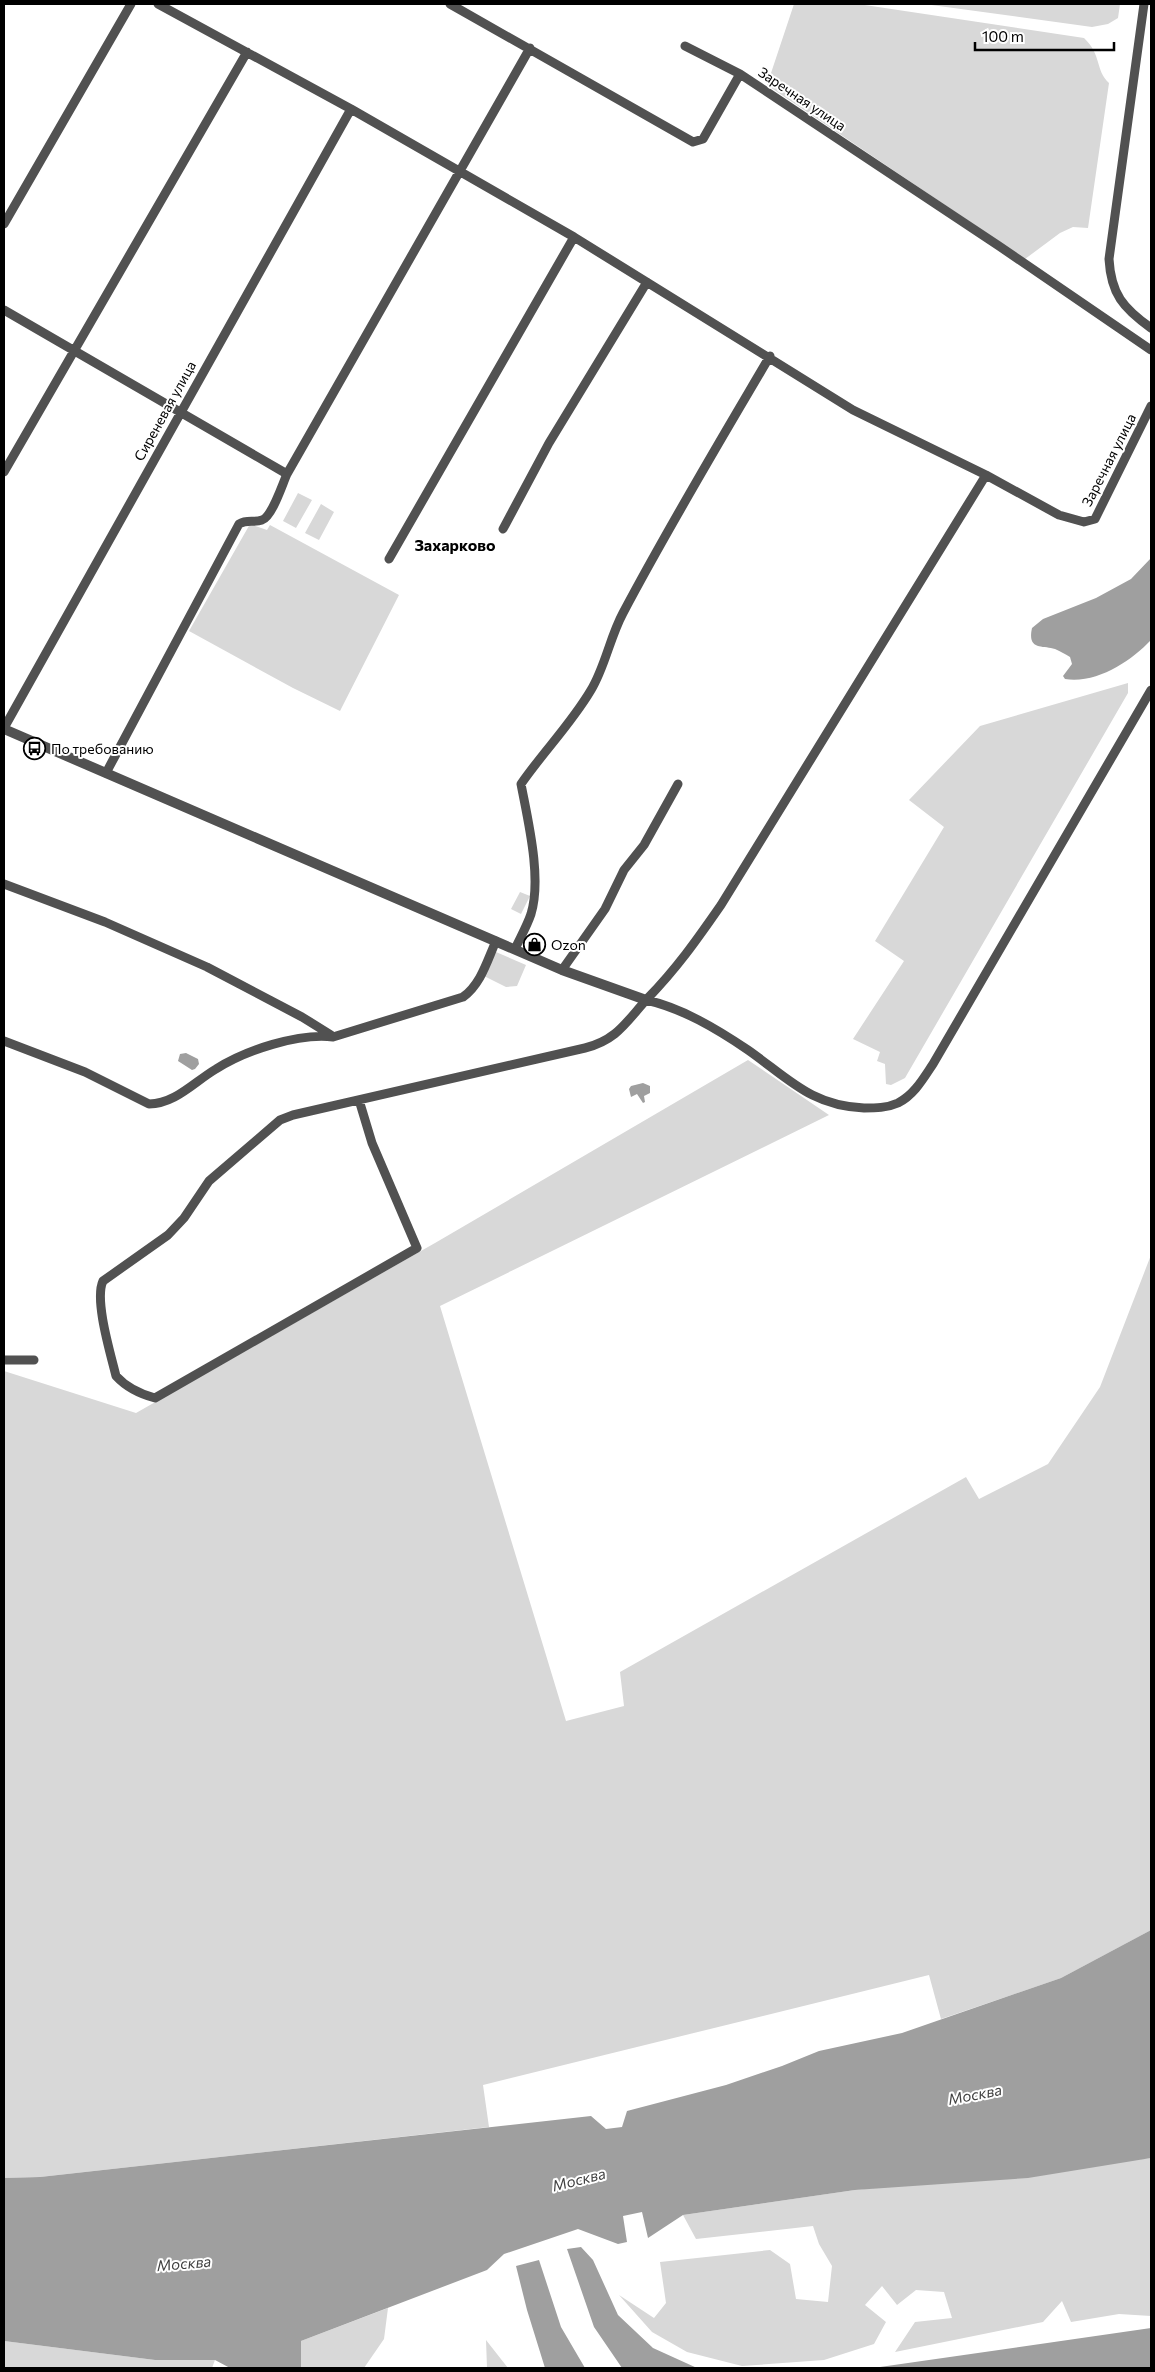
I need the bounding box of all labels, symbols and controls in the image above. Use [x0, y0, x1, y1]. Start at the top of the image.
scale bar [975, 20, 1114, 52]
text: 100 m [982, 27, 1024, 45]
street label: Заречная улица [755, 63, 849, 134]
street label: Сиреневая улица [130, 358, 199, 464]
street label: Заречная улица [1078, 411, 1139, 509]
district label: Захарково [414, 535, 496, 554]
bus stop icon: По требованию [23, 737, 47, 761]
place label: По требованию [51, 740, 154, 757]
shop icon: Ozon [523, 933, 547, 957]
place label: Ozon [551, 936, 586, 953]
water label: Москва [946, 2080, 1003, 2108]
water label: Москва [550, 2164, 608, 2194]
water label: Москва [156, 2252, 212, 2274]

